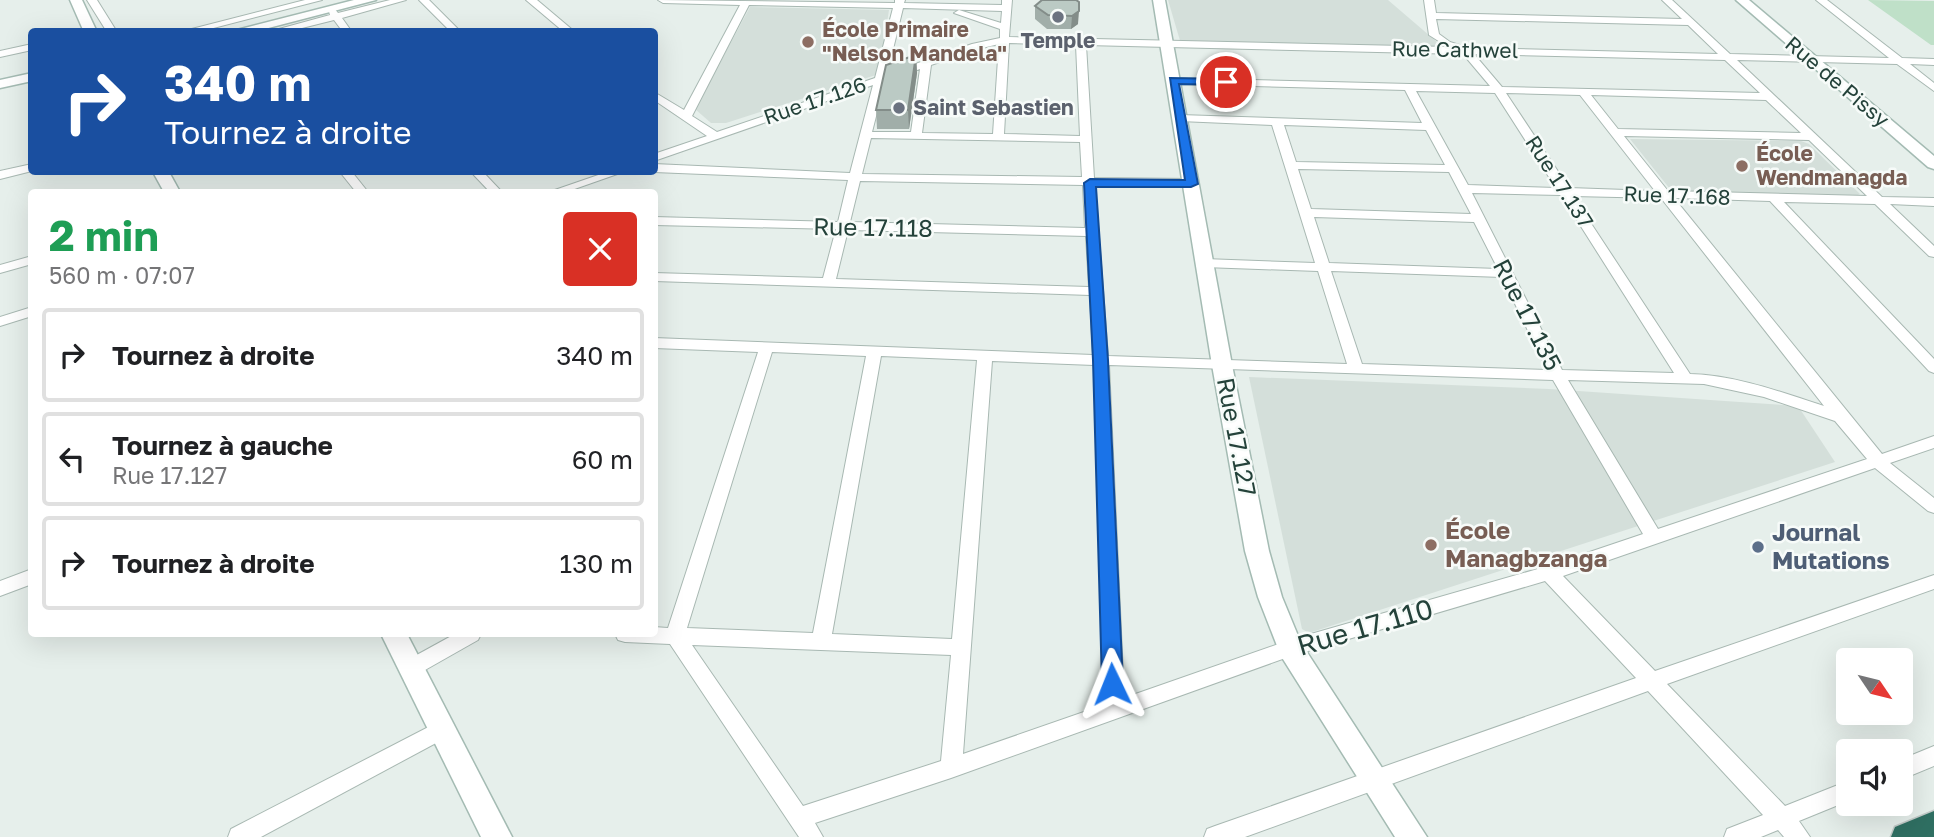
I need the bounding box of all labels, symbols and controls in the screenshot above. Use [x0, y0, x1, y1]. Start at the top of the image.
marker: Temple [1050, 9, 1066, 25]
place label: École Primaire "Nelson Mandela" [822, 16, 1007, 66]
place label: Temple [1021, 27, 1095, 53]
street label: Rue de Pissy [1780, 30, 1895, 132]
marker: École Primaire "Nelson Mandela" [800, 34, 816, 50]
street label: Rue Cathwel [1391, 35, 1519, 63]
pin [1196, 52, 1256, 112]
text: 340 m [164, 53, 312, 112]
icon: right [49, 56, 140, 147]
icon: arrive [1207, 63, 1245, 101]
street label: Rue 17.126 [760, 70, 869, 130]
place label: Saint Sebastien [913, 94, 1074, 120]
marker: Saint Sebastien [891, 100, 907, 116]
text: Tournez à droite [164, 113, 412, 151]
street label: Rue 17.137 [1520, 130, 1599, 233]
place label: École Wendmanagda [1756, 140, 1907, 190]
marker: École Wendmanagda [1734, 158, 1750, 174]
street label: Rue 17.168 [1623, 180, 1731, 210]
text: 2 min [49, 210, 159, 260]
street label: Rue 17.118 [813, 211, 933, 242]
button: close [563, 212, 637, 286]
street label: Rue 17.135 [1488, 254, 1569, 375]
text: 560 m · 07:07 [49, 261, 195, 289]
icon: right [53, 336, 91, 374]
text: Tournez à droite [112, 340, 315, 371]
text: 340 m [556, 340, 633, 371]
street label: Rue 17.127 [1212, 375, 1263, 498]
text: Tournez à gauche [112, 430, 333, 461]
icon: left [53, 440, 91, 478]
text: 60 m [572, 444, 633, 475]
text: Rue 17.127 [112, 461, 227, 489]
place label: École Managbzanga [1445, 515, 1608, 572]
place label: Journal Mutations [1772, 517, 1890, 574]
marker: École Managbzanga [1423, 537, 1439, 553]
marker: Journal Mutations [1750, 539, 1766, 555]
icon: right [53, 544, 91, 582]
text: Tournez à droite [112, 548, 315, 579]
text: 130 m [560, 548, 633, 579]
street label: Rue 17.110 [1293, 591, 1437, 662]
position arrow [1075, 647, 1149, 721]
north arrow [1836, 648, 1913, 724]
map controls [1836, 648, 1913, 816]
button: sound [1836, 739, 1913, 816]

